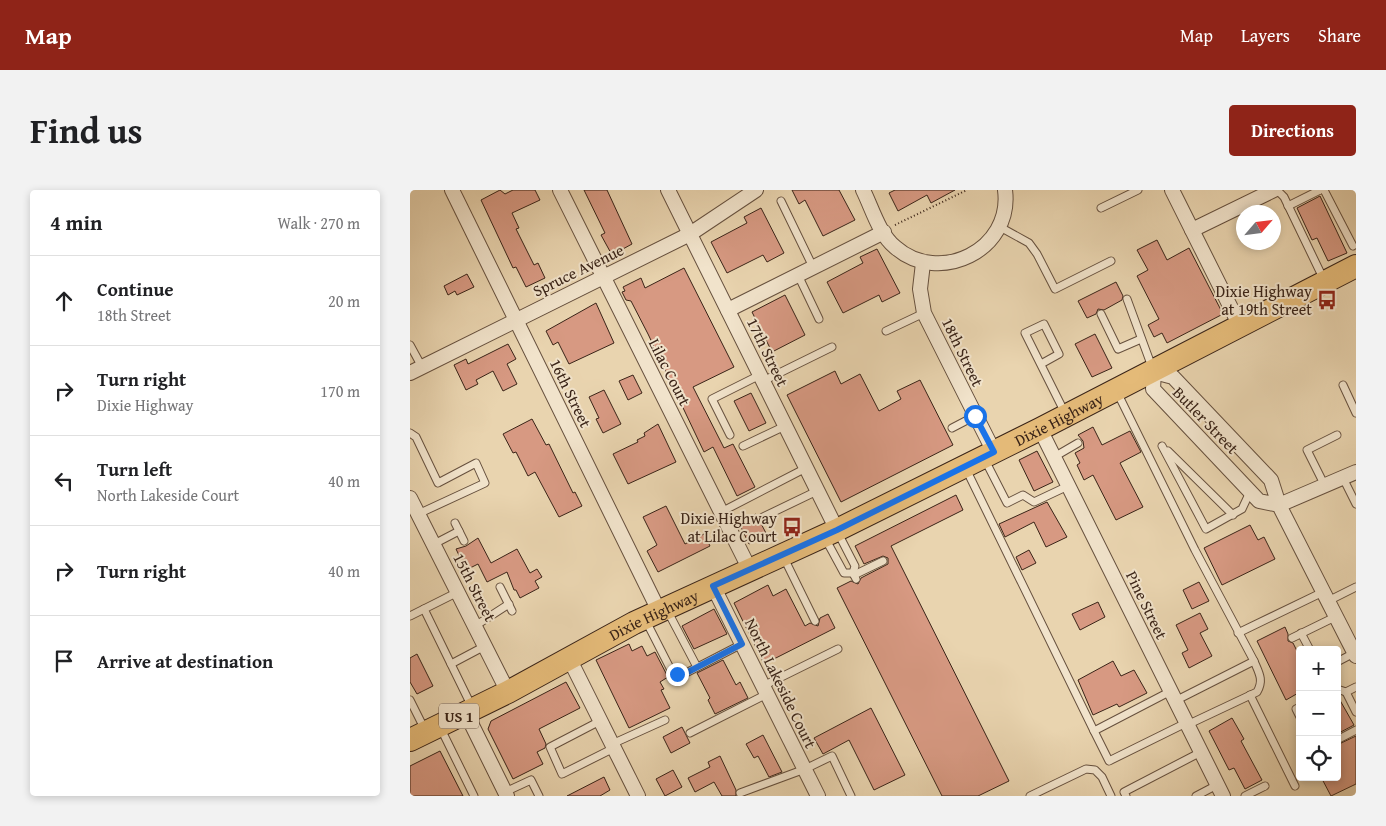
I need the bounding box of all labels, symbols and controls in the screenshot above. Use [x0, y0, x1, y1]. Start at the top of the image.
text: Map [25, 18, 72, 53]
text: Map [1180, 22, 1213, 49]
text: Layers [1241, 22, 1290, 49]
text: Share [1318, 22, 1361, 49]
text: Find us [30, 105, 143, 156]
button: Directions [1229, 105, 1356, 156]
north arrow [1236, 205, 1281, 250]
text: 4 min [50, 207, 102, 238]
text: Walk · 270 m [277, 211, 360, 235]
street label: Spruce Avenue [528, 238, 628, 302]
text: Continue [97, 275, 174, 303]
place label: Dixie Highway at 19th Street [1215, 279, 1312, 321]
icon: ahead [50, 287, 78, 315]
text: 20 m [328, 289, 360, 313]
bus stop icon: Dixie Highway at 19th Street [1316, 289, 1338, 311]
text: 18th Street [97, 303, 171, 327]
street label: 17th Street [741, 313, 795, 391]
street label: 18th Street [936, 313, 990, 391]
street label: Lilac Court [643, 334, 697, 410]
street label: 16th Street [544, 354, 598, 432]
text: Turn right [97, 365, 186, 393]
icon: right [50, 377, 78, 405]
text: 170 m [320, 379, 360, 403]
street label: Butler Street [1168, 381, 1245, 460]
street label: Dixie Highway [1010, 386, 1107, 452]
text: Dixie Highway [97, 393, 194, 417]
route start [964, 405, 987, 428]
text: Turn left [97, 455, 172, 483]
icon: left [50, 467, 78, 495]
text: 40 m [328, 469, 360, 493]
text: North Lakeside Court [97, 483, 239, 507]
place label: Dixie Highway at Lilac Court [680, 506, 777, 548]
bus stop icon: Dixie Highway at Lilac Court [781, 516, 803, 538]
street label: 15th Street [447, 549, 503, 626]
icon: right [50, 557, 78, 585]
text: Turn right [97, 557, 186, 585]
text: 40 m [328, 559, 360, 583]
street label: Pine Street [1120, 567, 1174, 644]
street label: Dixie Highway [604, 583, 702, 647]
street label: North Lakeside Court [739, 614, 823, 752]
map controls [1296, 646, 1341, 781]
button: + [1296, 646, 1341, 691]
icon: arrive [50, 647, 78, 675]
text: Arrive at destination [97, 647, 273, 675]
route end [666, 663, 689, 686]
button: − [1296, 691, 1341, 736]
road number: US 1 [439, 704, 479, 728]
button: locate [1296, 736, 1341, 781]

